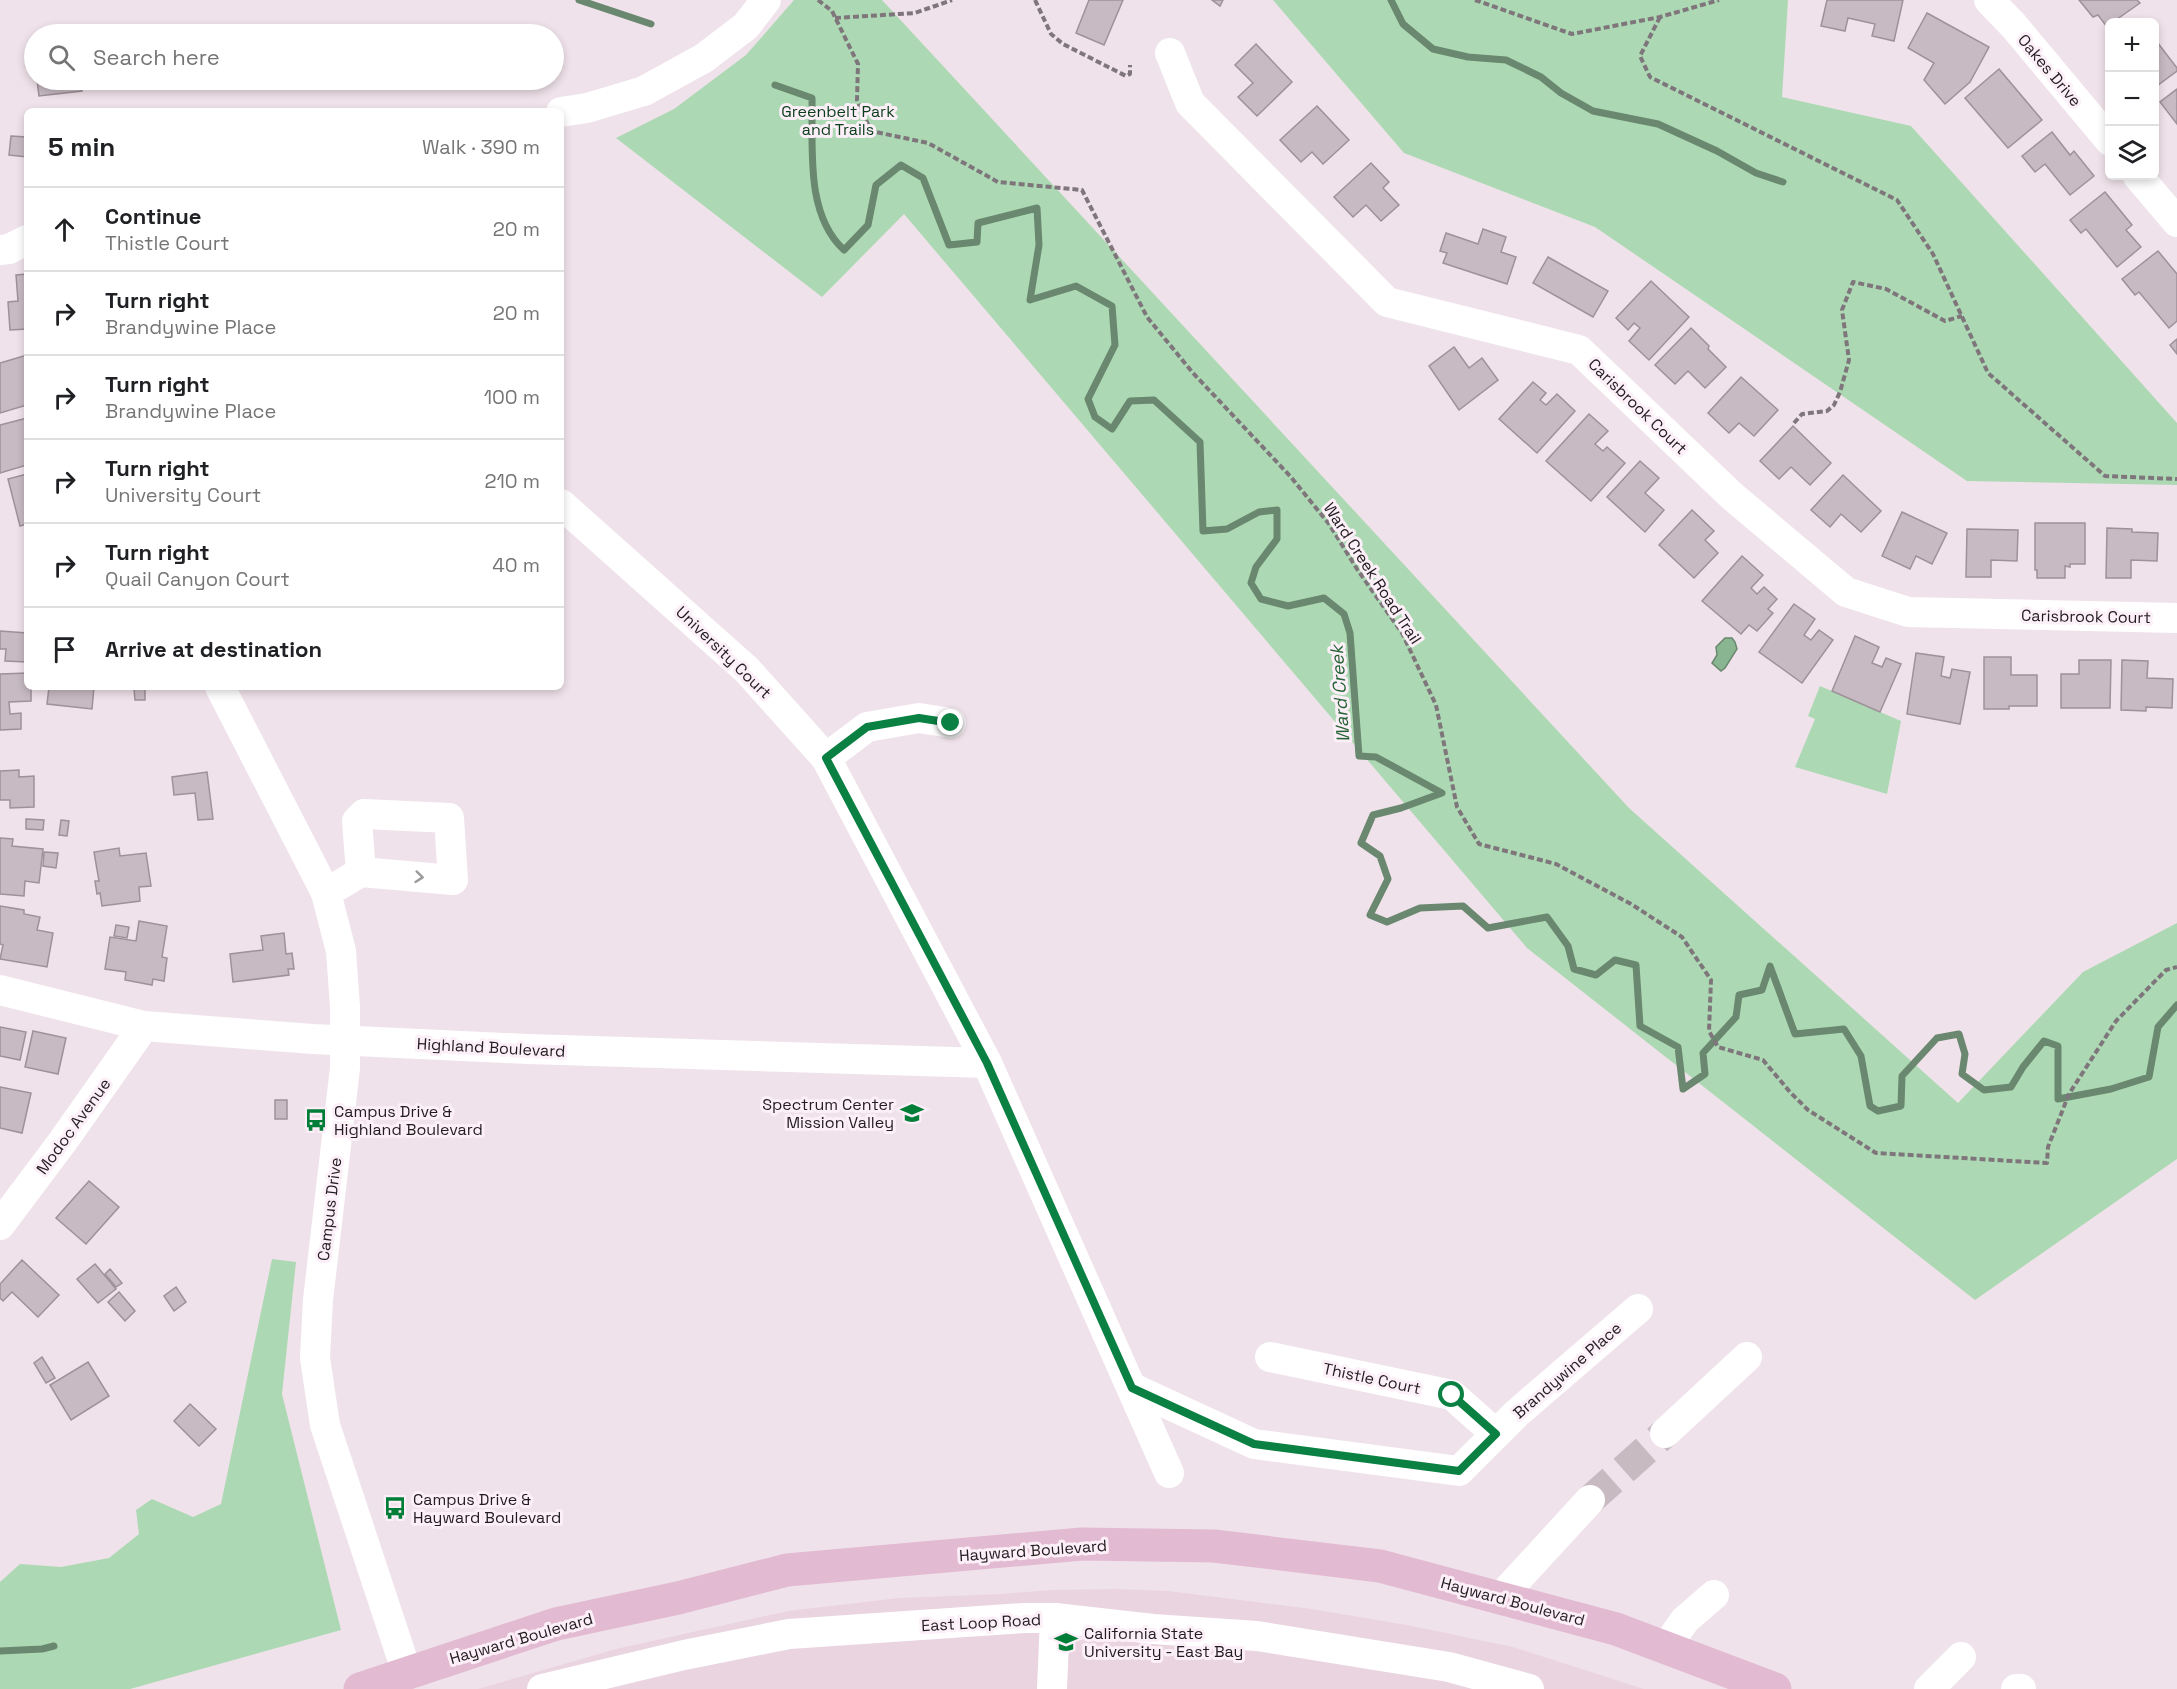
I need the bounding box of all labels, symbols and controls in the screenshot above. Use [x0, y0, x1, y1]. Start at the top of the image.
map controls [2105, 18, 2159, 180]
button: + [2105, 18, 2159, 72]
search box [24, 24, 564, 90]
street label: Oakes Drive [2013, 30, 2086, 111]
icon: search [45, 41, 78, 74]
text: Search here [93, 43, 220, 71]
button: − [2105, 72, 2159, 126]
park label: Greenbelt Park and Trails [781, 101, 895, 140]
button: layers [2105, 126, 2159, 180]
text: 5 min [48, 130, 115, 164]
text: Walk · 390 m [422, 134, 540, 160]
text: Continue [105, 202, 201, 230]
icon: ahead [48, 213, 81, 246]
text: 20 m [493, 216, 540, 242]
text: Thistle Court [105, 230, 230, 256]
text: Turn right [105, 286, 210, 314]
icon: right [48, 297, 81, 330]
text: 20 m [493, 300, 540, 326]
text: Brandywine Place [105, 314, 276, 340]
street label: Carisbrook Court [1584, 354, 1692, 459]
text: Turn right [105, 370, 210, 398]
icon: right [48, 381, 81, 414]
text: 100 m [484, 384, 540, 410]
text: Brandywine Place [105, 398, 276, 424]
text: Turn right [105, 454, 210, 482]
icon: right [48, 465, 81, 498]
text: 210 m [484, 468, 540, 494]
text: University Court [105, 482, 261, 508]
street label: Ward Creek Road Trail [1319, 498, 1426, 648]
text: Turn right [105, 538, 210, 566]
icon: right [48, 549, 81, 582]
text: 40 m [492, 552, 540, 578]
text: Quail Canyon Court [105, 566, 290, 592]
street label: University Court [671, 601, 776, 703]
street label: Carisbrook Court [2021, 605, 2151, 628]
icon: arrive [48, 633, 81, 666]
text: Arrive at destination [105, 635, 322, 663]
water label: Ward Creek [1324, 642, 1354, 744]
route end [937, 709, 963, 735]
one-way arrow [415, 870, 424, 883]
street label: Highland Boulevard [416, 1033, 566, 1062]
street label: Modoc Avenue [31, 1074, 115, 1179]
place label: Spectrum Center Mission Valley [762, 1094, 894, 1133]
school or university icon: Spectrum Center Mission Valley [899, 1100, 925, 1126]
place label: Campus Drive & Highland Boulevard [334, 1101, 483, 1140]
bus stop icon: Campus Drive & Highland Boulevard [303, 1107, 329, 1133]
street label: Campus Drive [313, 1156, 346, 1262]
street label: Brandywine Place [1509, 1317, 1626, 1423]
street label: Thistle Court [1321, 1358, 1423, 1399]
route start [1438, 1381, 1464, 1407]
place label: Campus Drive & Hayward Boulevard [413, 1489, 561, 1528]
bus stop icon: Campus Drive & Hayward Boulevard [382, 1495, 408, 1521]
street label: Hayward Boulevard [958, 1535, 1108, 1566]
street label: Hayward Boulevard [1439, 1572, 1587, 1631]
street label: Hayward Boulevard [447, 1608, 595, 1669]
street label: East Loop Road [921, 1609, 1042, 1636]
place label: California State University - East Bay [1084, 1623, 1243, 1662]
school or university icon: California State University - East Bay [1053, 1629, 1079, 1655]

